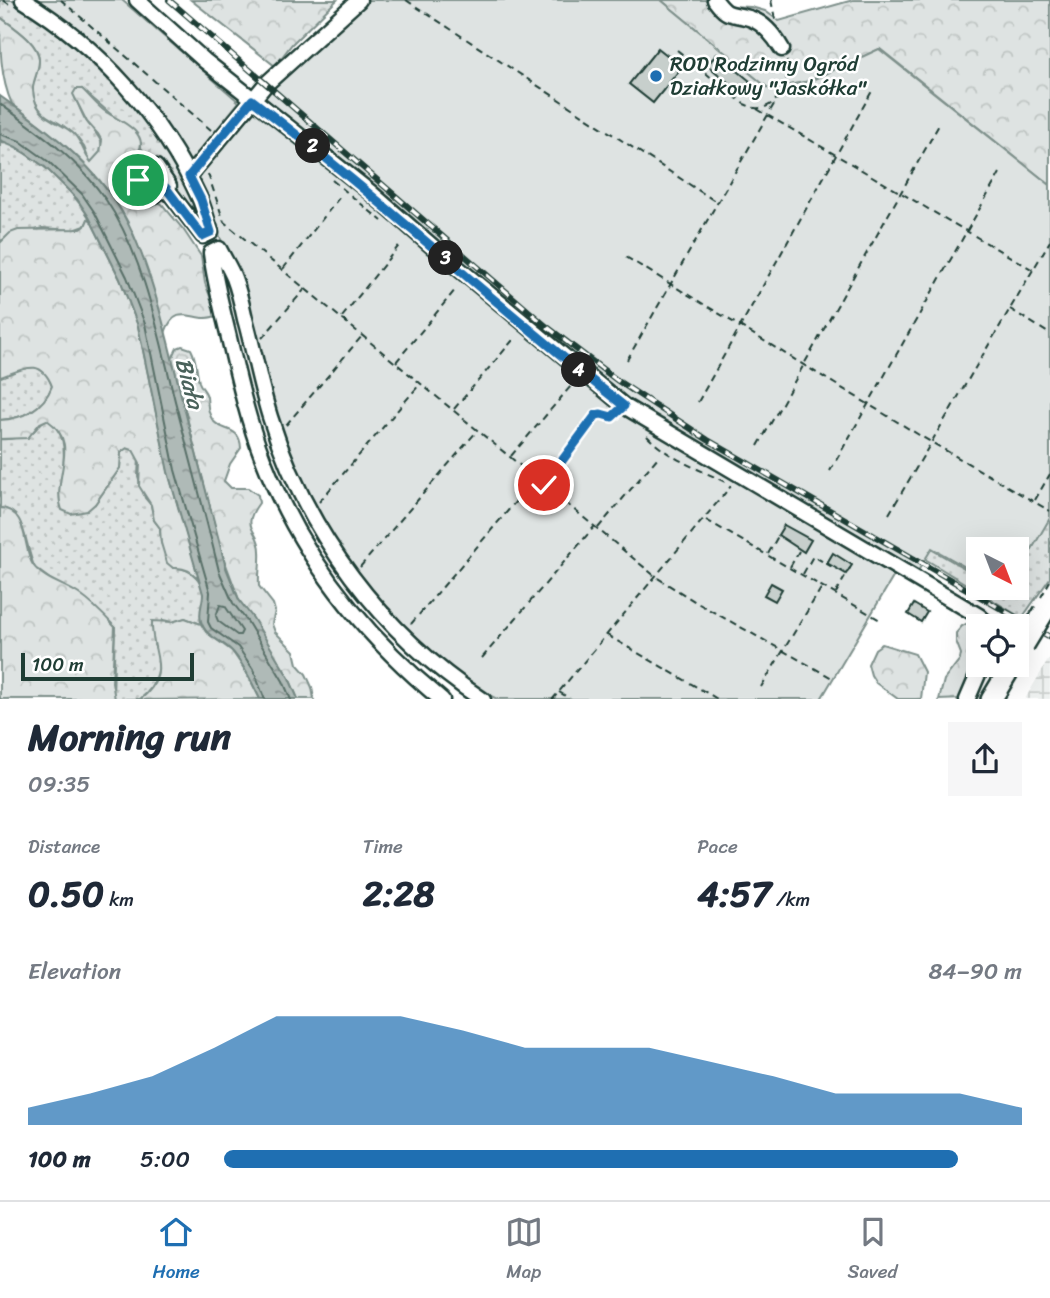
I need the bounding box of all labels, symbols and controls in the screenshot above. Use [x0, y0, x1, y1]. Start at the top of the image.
place label: ROD Rodzinny Ogród Działkowy "Jaskółka" [670, 45, 867, 107]
marker: ROD Rodzinny Ogród Działkowy "Jaskółka" [648, 68, 664, 84]
pin: 2 [296, 128, 330, 164]
text: 2 [307, 129, 318, 162]
pin [108, 150, 168, 210]
icon: arrive [119, 161, 157, 199]
pin: 3 [428, 240, 464, 276]
text: 3 [440, 241, 451, 274]
pin: 4 [562, 352, 596, 388]
water label: Biała [163, 353, 217, 416]
text: 4 [573, 353, 584, 386]
pin [514, 455, 574, 515]
icon: check [525, 466, 563, 504]
north arrow [966, 537, 1029, 600]
map controls [966, 537, 1029, 677]
button: locate [966, 614, 1029, 677]
text: 100 m [32, 648, 84, 681]
scale bar [21, 650, 194, 682]
text: Morning run [28, 704, 231, 771]
button: share [948, 722, 1022, 796]
text: 09:35 [28, 764, 90, 805]
text: Distance [28, 830, 100, 863]
text: Time [363, 830, 403, 863]
text: Pace [697, 830, 738, 863]
text: 0.50 [28, 863, 104, 925]
text: 2:28 [363, 863, 435, 925]
text: 4:57 [697, 863, 771, 925]
text: km [104, 883, 134, 916]
text: /km [771, 883, 810, 916]
text: Elevation [28, 951, 121, 992]
text: 84–90 m [928, 951, 1022, 992]
text: 100 m [28, 1139, 91, 1180]
text: 5:00 [140, 1139, 190, 1180]
tab: Home [152, 1213, 200, 1288]
tab: Map [505, 1213, 543, 1288]
tab: Saved [848, 1213, 898, 1288]

